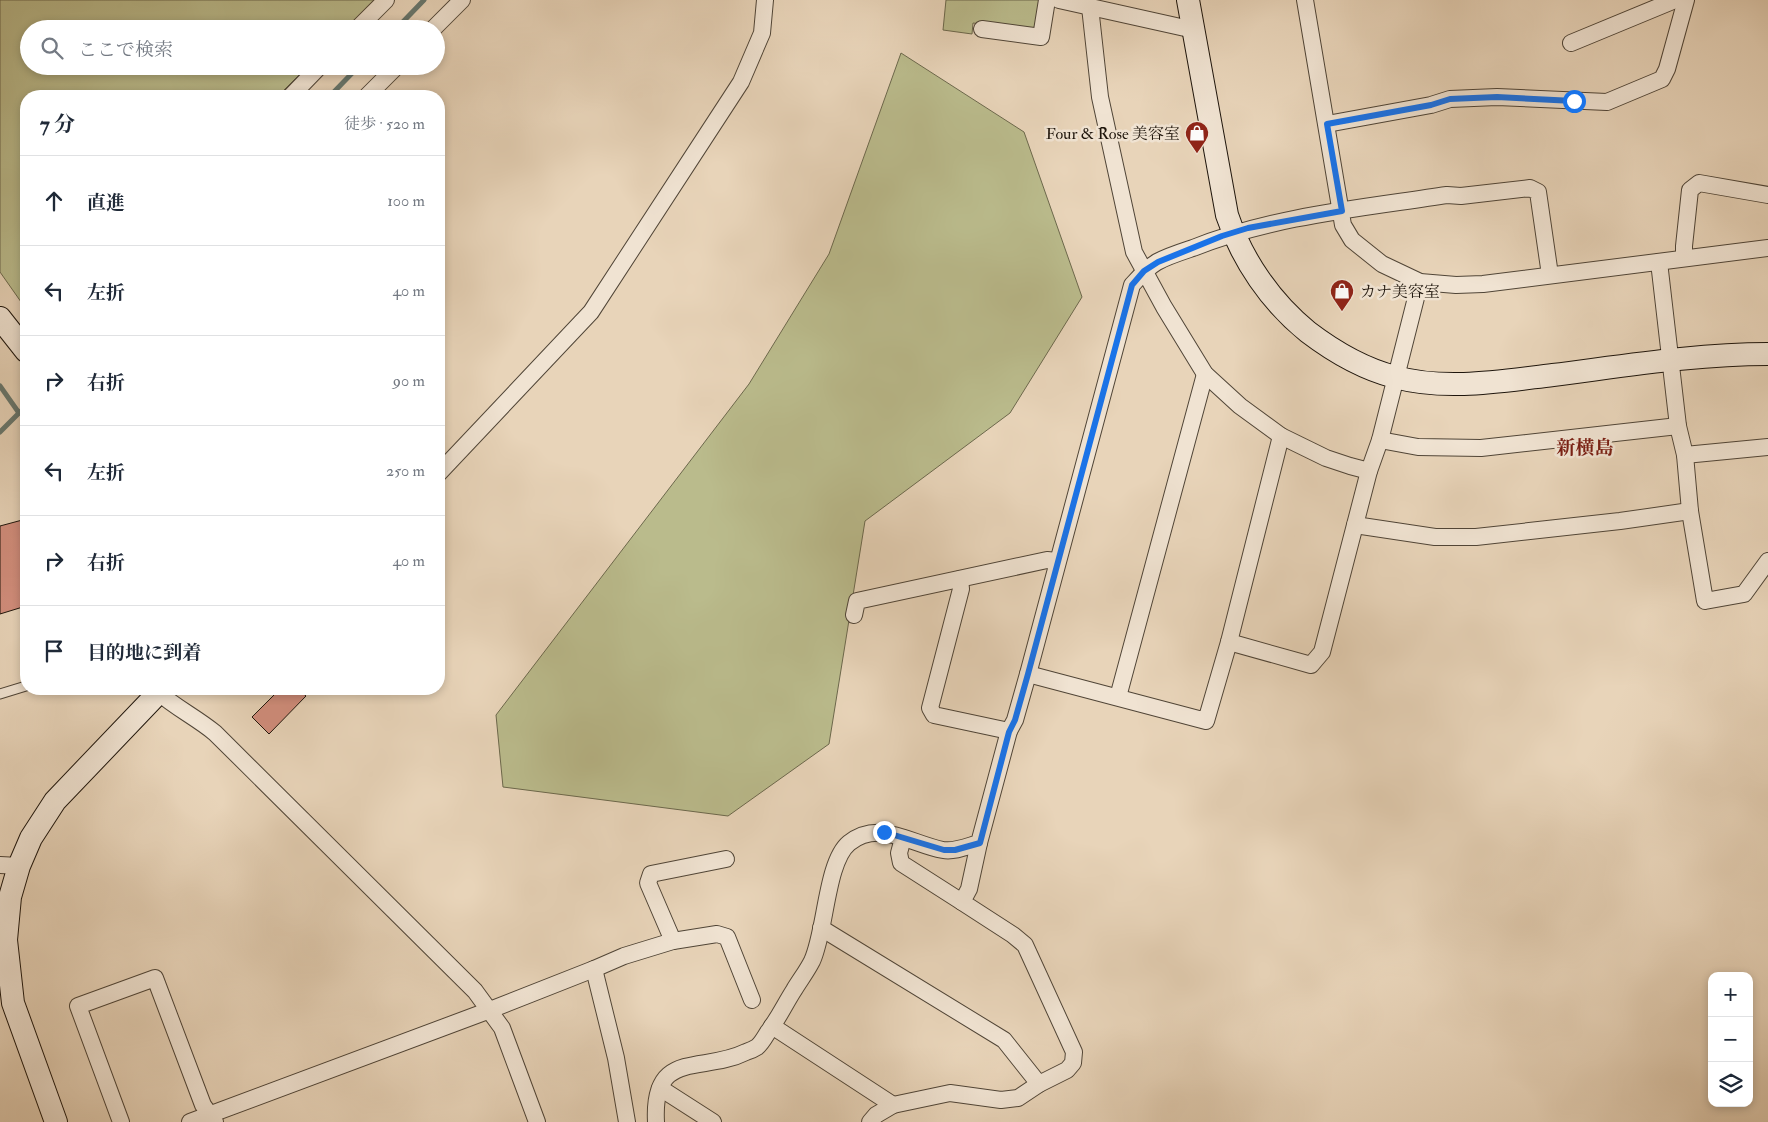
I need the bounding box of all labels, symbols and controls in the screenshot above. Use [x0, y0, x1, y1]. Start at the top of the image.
search box [20, 20, 445, 75]
icon: search [38, 34, 66, 62]
text: ここで検索 [78, 38, 173, 62]
route start [1563, 90, 1586, 113]
text: 7 分 [40, 111, 75, 138]
text: 徒歩 · 520 m [344, 114, 425, 134]
shop icon: Four & Rose 美容室 [1184, 120, 1210, 154]
place label: Four & Rose 美容室 [1046, 124, 1180, 144]
icon: ahead [40, 187, 68, 215]
text: 直進 [87, 191, 125, 215]
text: 100 m [387, 191, 425, 211]
icon: left [40, 277, 68, 305]
shop icon: カナ美容室 [1329, 278, 1355, 312]
text: 左折 [87, 281, 125, 305]
text: 40 m [392, 281, 425, 301]
place label: カナ美容室 [1360, 282, 1440, 302]
icon: right [40, 367, 68, 395]
text: 右折 [87, 371, 125, 395]
text: 90 m [393, 371, 425, 391]
district label: 新横島 [1556, 436, 1614, 460]
icon: left [40, 457, 68, 485]
text: 左折 [87, 461, 125, 485]
text: 250 m [386, 461, 425, 481]
icon: right [40, 547, 68, 575]
text: 右折 [87, 551, 125, 575]
text: 40 m [392, 551, 425, 571]
icon: arrive [40, 637, 68, 665]
text: 目的地に到着 [87, 641, 201, 665]
route end [873, 821, 896, 844]
map controls [1708, 972, 1753, 1107]
button: + [1708, 972, 1753, 1017]
button: − [1708, 1017, 1753, 1062]
button: layers [1708, 1062, 1753, 1107]

